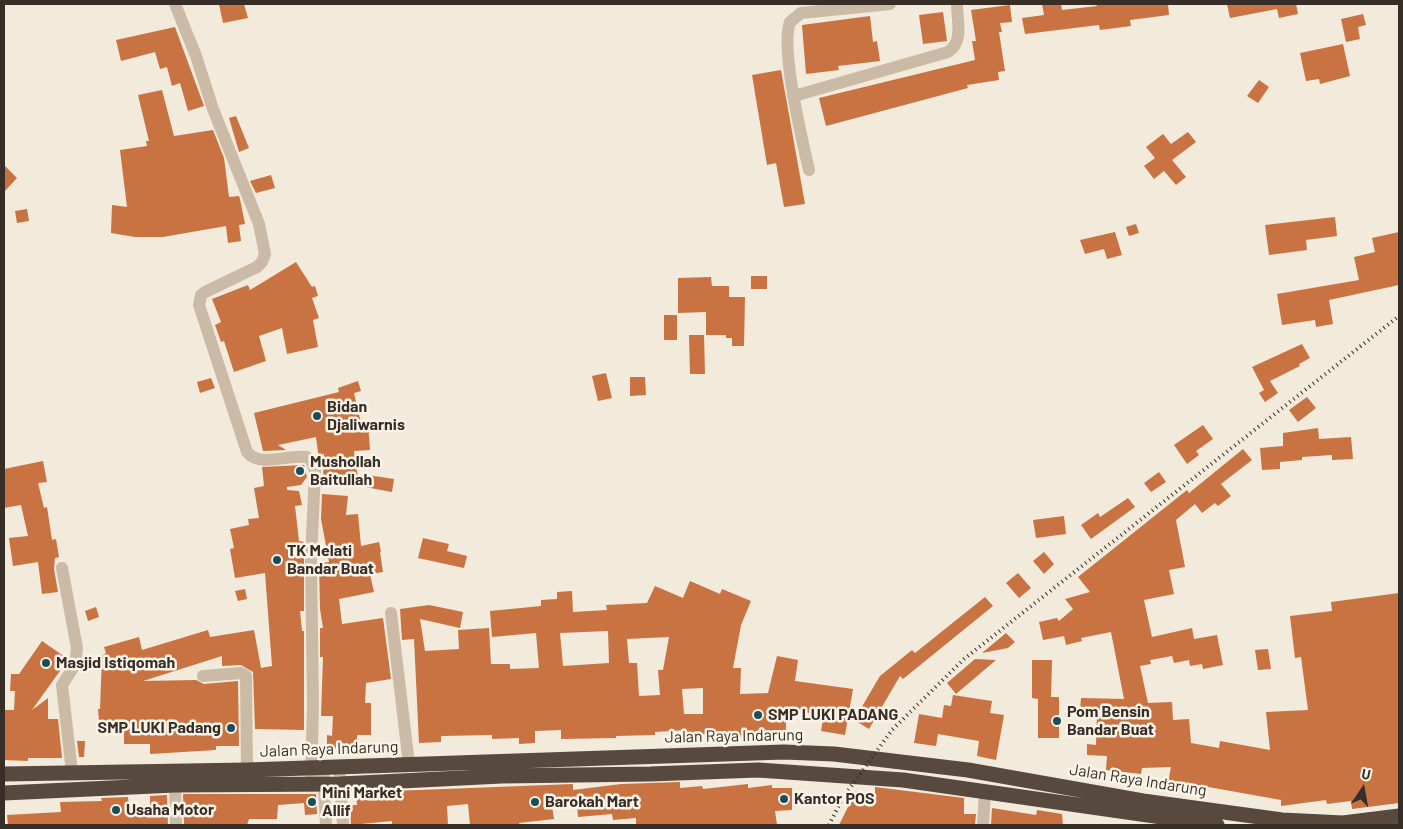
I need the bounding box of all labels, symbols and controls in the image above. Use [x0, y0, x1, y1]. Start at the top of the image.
place label: Bidan Djaliwarnis [327, 397, 405, 435]
marker: Bidan Djaliwarnis [311, 410, 323, 422]
place label: Mushollah Baitullah [310, 452, 381, 490]
marker: Mushollah Baitullah [294, 465, 306, 477]
place label: TK Melati Bandar Buat [287, 541, 374, 579]
marker: TK Melati Bandar Buat [271, 554, 283, 566]
place label: Masjid Istiqomah [56, 653, 175, 673]
marker: Masjid Istiqomah [40, 657, 52, 669]
place label: Pom Bensin Bandar Buat [1067, 702, 1154, 740]
place label: SMP LUKI PADANG [768, 705, 898, 725]
marker: SMP LUKI PADANG [752, 709, 764, 721]
marker: Pom Bensin Bandar Buat [1051, 715, 1063, 727]
place label: SMP LUKI Padang [98, 718, 221, 738]
marker: SMP LUKI Padang [225, 722, 237, 734]
street label: Jalan Raya Indarung [664, 725, 804, 747]
street label: Jalan Raya Indarung [259, 737, 399, 761]
street label: Jalan Raya Indarung [1068, 760, 1208, 800]
north arrow [1338, 764, 1388, 814]
text: U [1360, 765, 1372, 783]
place label: Mini Market Allif [322, 783, 402, 821]
place label: Kantor POS [794, 789, 874, 809]
place label: Barokah Mart [545, 792, 639, 812]
marker: Kantor POS [778, 793, 790, 805]
marker: Mini Market Allif [306, 796, 318, 808]
marker: Barokah Mart [529, 796, 541, 808]
place label: Usaha Motor [126, 800, 214, 820]
marker: Usaha Motor [110, 804, 122, 816]

